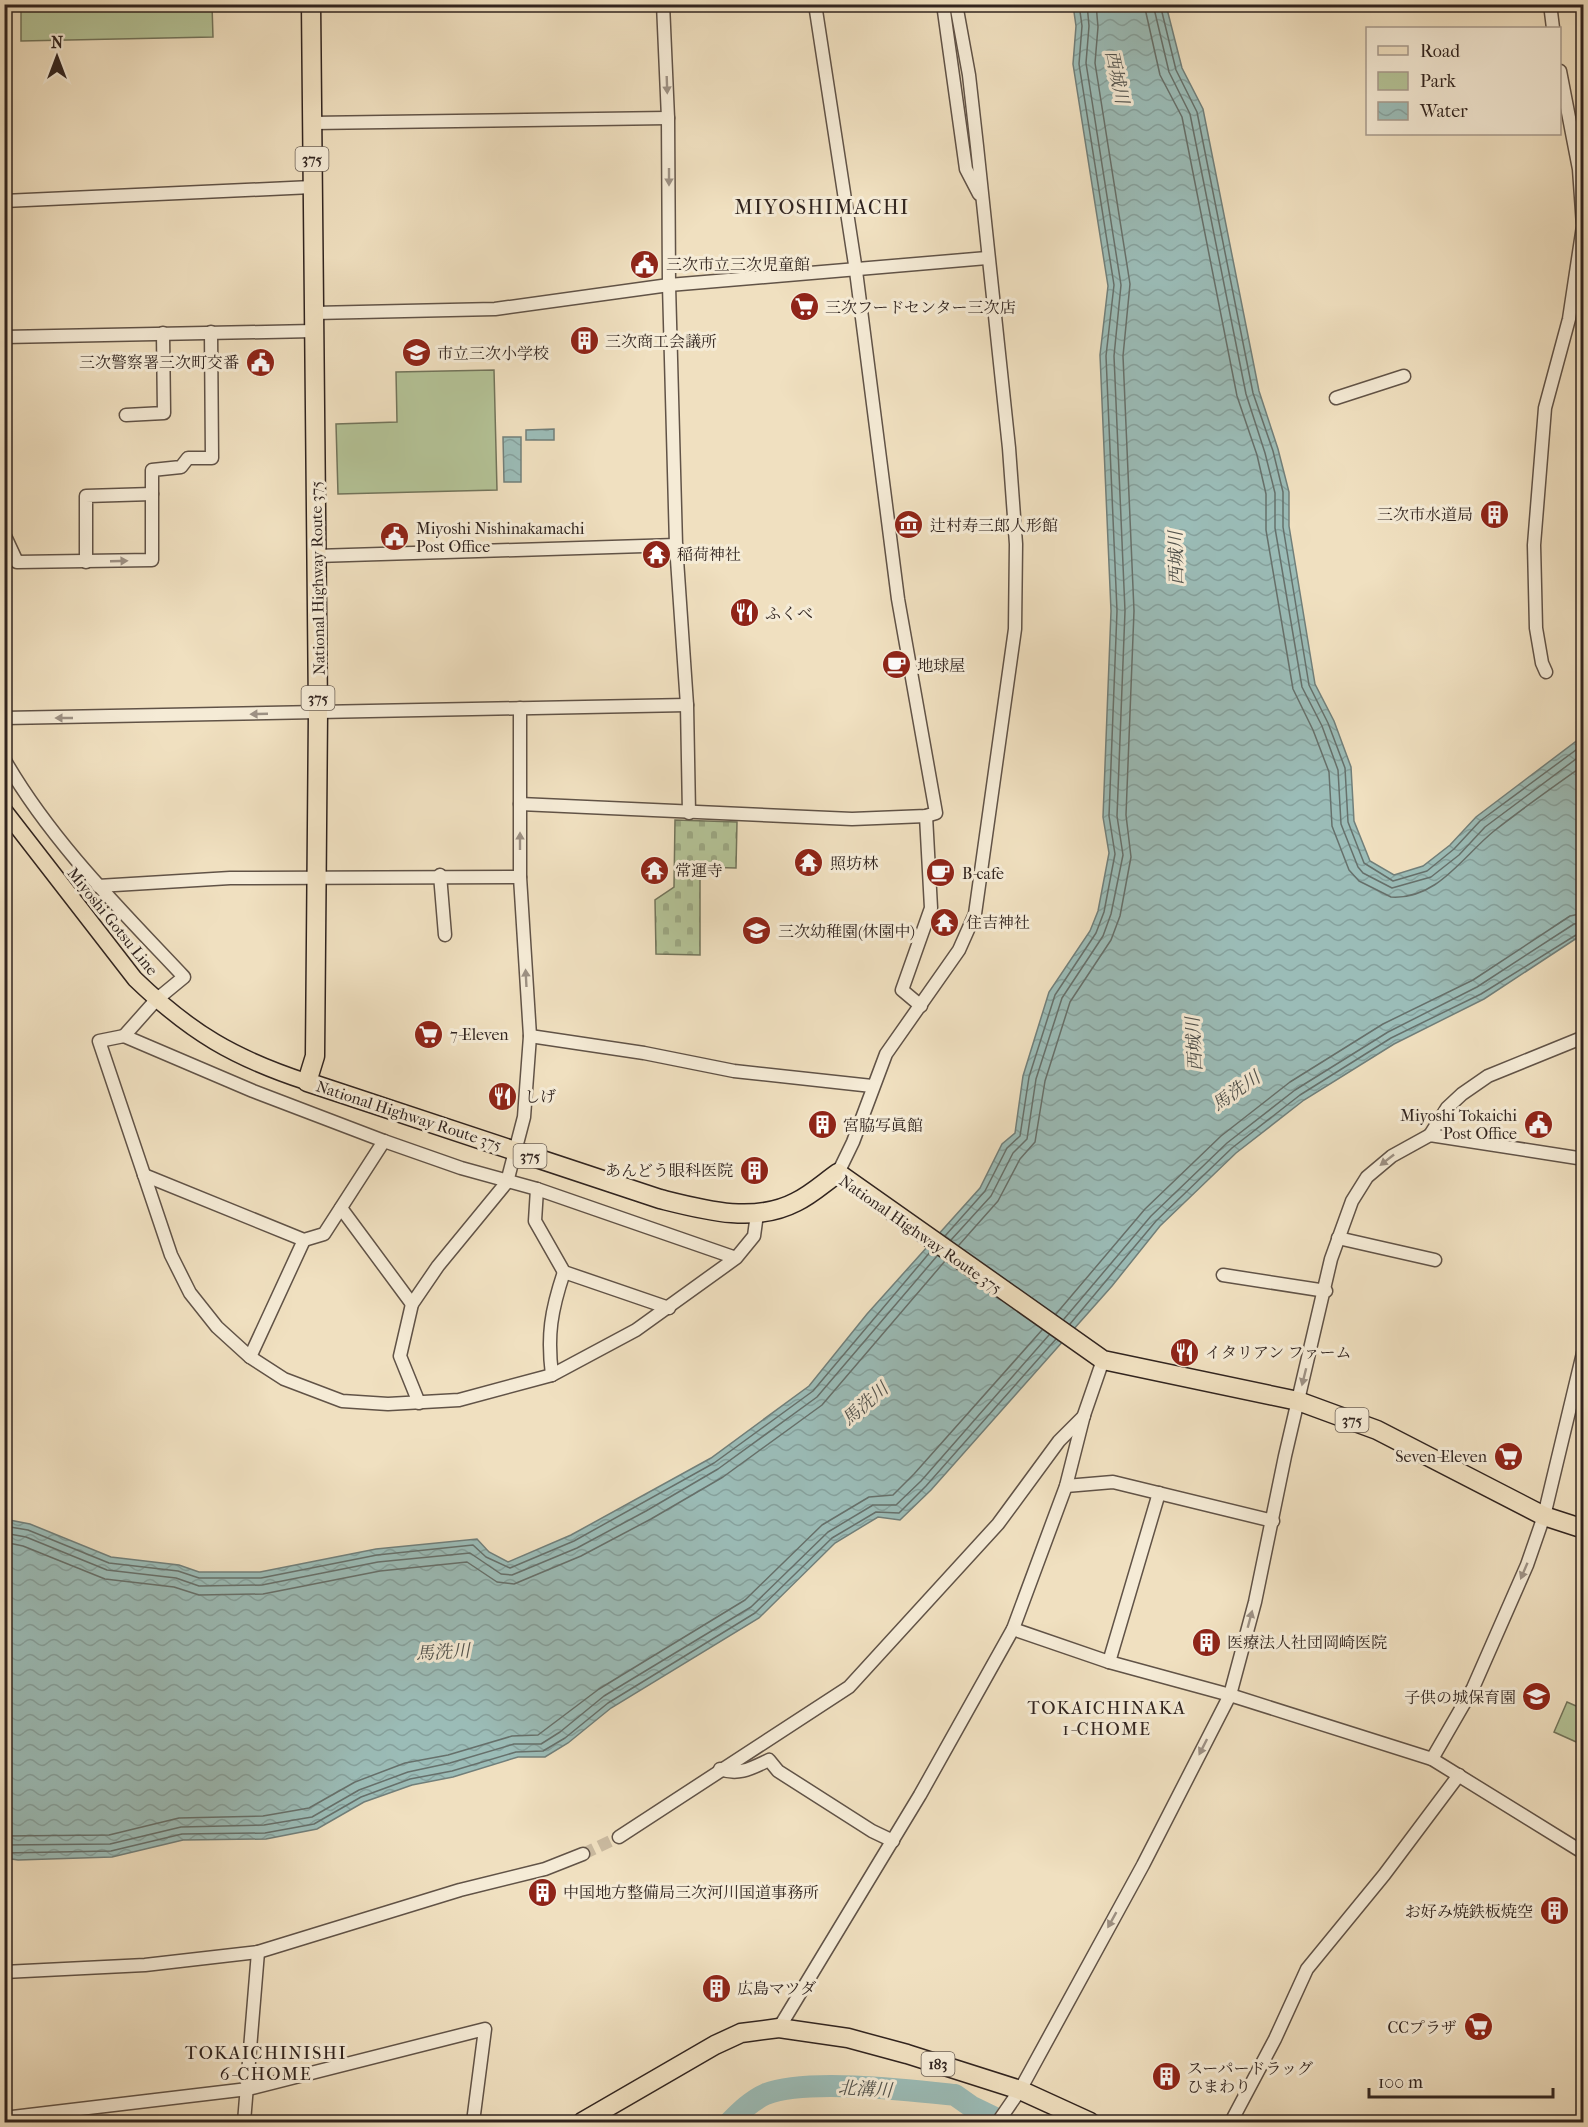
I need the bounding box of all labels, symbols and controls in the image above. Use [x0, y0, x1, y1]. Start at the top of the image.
north arrow [27, 27, 87, 87]
legend [1366, 27, 1561, 135]
text: N [51, 33, 64, 52]
text: Road [1420, 41, 1460, 62]
water label: 西城川 [1101, 49, 1133, 108]
text: Park [1420, 71, 1457, 92]
one-way arrow [662, 76, 671, 95]
text: Water [1419, 101, 1468, 122]
road number: 375 [296, 147, 328, 171]
one-way arrow [664, 167, 674, 186]
district label: MIYOSHIMACHI [734, 196, 910, 219]
public building icon: 三次市立三次児童館 [629, 248, 661, 280]
place label: 三次市立三次児童館 [666, 255, 810, 274]
supermarket icon: 三次フードセンター三次店 [788, 291, 820, 323]
place label: 三次フードセンター三次店 [825, 298, 1015, 317]
building icon: 三次商工会議所 [568, 325, 600, 357]
place label: 三次商工会議所 [605, 332, 717, 351]
school or university icon: 市立三次小学校 [400, 337, 432, 369]
place label: 市立三次小学校 [437, 344, 549, 363]
public building icon: 三次警察署三次町交番 [244, 346, 276, 378]
place label: 三次警察署三次町交番 [79, 353, 239, 372]
street label: National Highway Route 375 [306, 481, 329, 675]
building icon: 三次市水道局 [1478, 498, 1510, 530]
place label: 三次市水道局 [1377, 505, 1473, 524]
museum icon: 辻村寿三郎人形館 [893, 509, 925, 541]
place label: 辻村寿三郎人形館 [930, 516, 1058, 535]
place label: Miyoshi Nishinakamachi Post Office [416, 519, 585, 556]
public building icon: Miyoshi Nishinakamachi Post Office [379, 521, 411, 553]
water label: 西城川 [1165, 529, 1187, 585]
temple icon: 稲荷神社 [640, 538, 672, 570]
place label: 稲荷神社 [677, 545, 741, 564]
one-way arrow [109, 556, 128, 565]
restaurant icon: ふくべ [728, 597, 760, 629]
place label: ふくべ [765, 604, 813, 623]
cafe icon: 地球屋 [880, 649, 912, 681]
place label: 地球屋 [917, 656, 965, 675]
road number: 375 [302, 686, 334, 710]
one-way arrow [250, 710, 269, 719]
one-way arrow [55, 713, 74, 723]
one-way arrow [515, 831, 525, 850]
temple icon: 照坊林 [793, 847, 825, 879]
temple icon: 常運寺 [638, 854, 670, 886]
place label: 照坊林 [830, 854, 879, 873]
cafe icon: B-cafe [925, 857, 957, 889]
place label: 常運寺 [675, 861, 723, 880]
street label: Miyoshi Gotsu Line [63, 864, 162, 979]
place label: B-cafe [962, 864, 1004, 883]
temple icon: 住吉神社 [929, 906, 961, 938]
place label: 住吉神社 [966, 913, 1030, 932]
school or university icon: 三次幼稚園(休園中) [741, 915, 773, 947]
place label: 三次幼稚園(休園中) [778, 922, 915, 941]
one-way arrow [522, 968, 531, 987]
water label: 西城川 [1182, 1014, 1206, 1071]
supermarket icon: 7-Eleven [413, 1018, 445, 1050]
place label: 7-Eleven [450, 1025, 509, 1044]
water label: 馬洗川 [1208, 1066, 1266, 1115]
street label: National Highway Route 375 [314, 1076, 504, 1155]
restaurant icon: しげ [487, 1080, 519, 1112]
place label: しげ [524, 1087, 556, 1106]
place label: Miyoshi Tokaichi Post Office [1400, 1106, 1517, 1143]
public building icon: Miyoshi Tokaichi Post Office [1522, 1108, 1554, 1140]
building icon: 宮脇写眞館 [806, 1109, 838, 1141]
place label: 宮脇写眞館 [843, 1116, 923, 1135]
road number: 375 [514, 1144, 546, 1168]
building icon: あんどう眼科医院 [738, 1154, 770, 1186]
one-way arrow [1379, 1154, 1395, 1167]
place label: あんどう眼科医院 [605, 1161, 733, 1180]
street label: National Highway Route 375 [836, 1171, 1006, 1298]
restaurant icon: イタリアン ファーム [1168, 1336, 1200, 1368]
place label: イタリアン ファーム [1205, 1343, 1351, 1362]
one-way arrow [1298, 1368, 1308, 1386]
water label: 馬洗川 [838, 1377, 894, 1430]
road number: 375 [1336, 1408, 1368, 1432]
supermarket icon: Seven-Eleven [1492, 1440, 1524, 1472]
place label: Seven-Eleven [1395, 1447, 1488, 1466]
one-way arrow [1519, 1563, 1529, 1581]
one-way arrow [1246, 1609, 1256, 1628]
building icon: 医療法人社団岡崎医院 [1190, 1626, 1222, 1658]
place label: 医療法人社団岡崎医院 [1227, 1633, 1387, 1652]
water label: 馬洗川 [416, 1640, 473, 1664]
school or university icon: 子供の城保育園 [1521, 1681, 1553, 1713]
place label: 子供の城保育園 [1404, 1688, 1516, 1707]
district label: TOKAICHINAKA 1-CHOME [1028, 1698, 1186, 1740]
one-way arrow [1198, 1739, 1208, 1756]
building icon: 中国地方整備局三次河川国道事務所 [526, 1876, 558, 1908]
place label: 中国地方整備局三次河川国道事務所 [563, 1883, 819, 1902]
building icon: お好み焼鉄板焼空 [1538, 1895, 1570, 1927]
place label: お好み焼鉄板焼空 [1405, 1902, 1533, 1921]
one-way arrow [1107, 1912, 1117, 1929]
building icon: 広島マツダ [700, 1972, 732, 2004]
place label: 広島マツダ [737, 1979, 816, 1998]
supermarket icon: CCプラザ [1462, 2011, 1494, 2043]
place label: CCプラザ [1387, 2018, 1457, 2037]
district label: TOKAICHINISHI 6-CHOME [185, 2043, 347, 2085]
road number: 183 [922, 2052, 954, 2076]
place label: スーパードラッグ ひまわり [1187, 2059, 1313, 2096]
building icon: スーパードラッグ ひまわり [1150, 2061, 1182, 2093]
scale bar [1369, 2061, 1554, 2099]
text: 100 m [1378, 2072, 1423, 2093]
water label: 北溝川 [837, 2078, 894, 2102]

